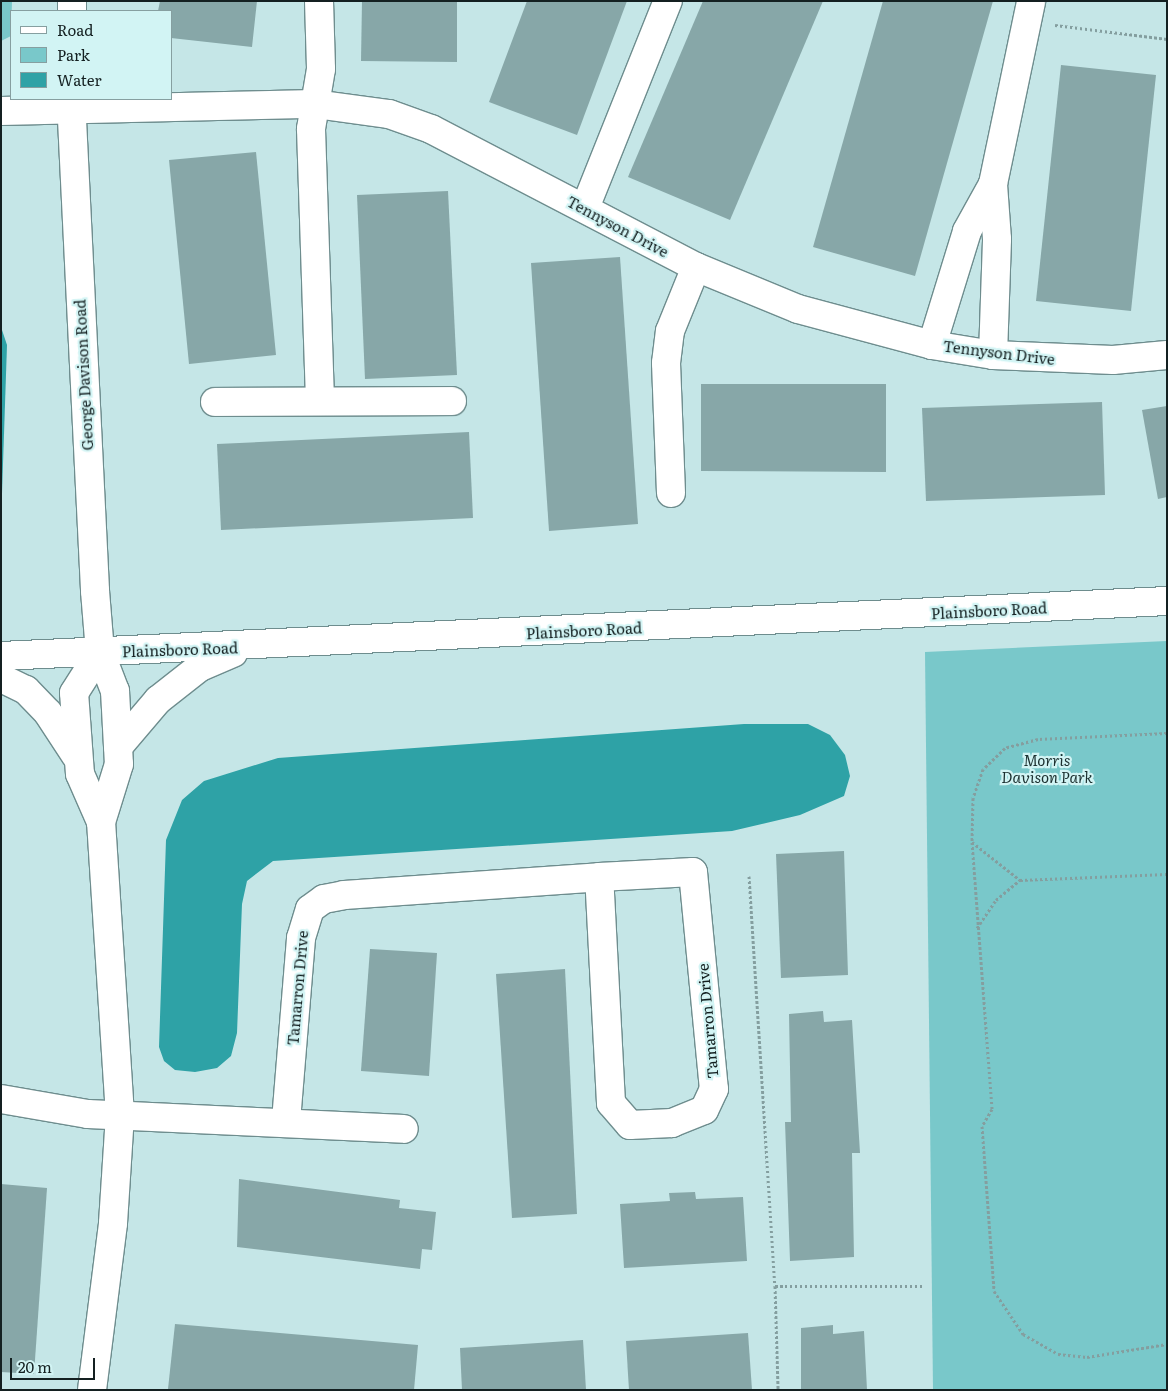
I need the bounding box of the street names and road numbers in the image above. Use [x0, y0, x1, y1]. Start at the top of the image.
street label: Tennyson Drive [564, 192, 672, 260]
street label: George Davison Road [70, 299, 96, 451]
street label: Tennyson Drive [942, 336, 1056, 368]
street label: Plainsboro Road [930, 598, 1048, 622]
street label: Plainsboro Road [525, 618, 643, 642]
street label: Plainsboro Road [122, 638, 238, 660]
street label: Tamarron Drive [283, 930, 311, 1046]
street label: Tamarron Drive [693, 963, 721, 1079]

